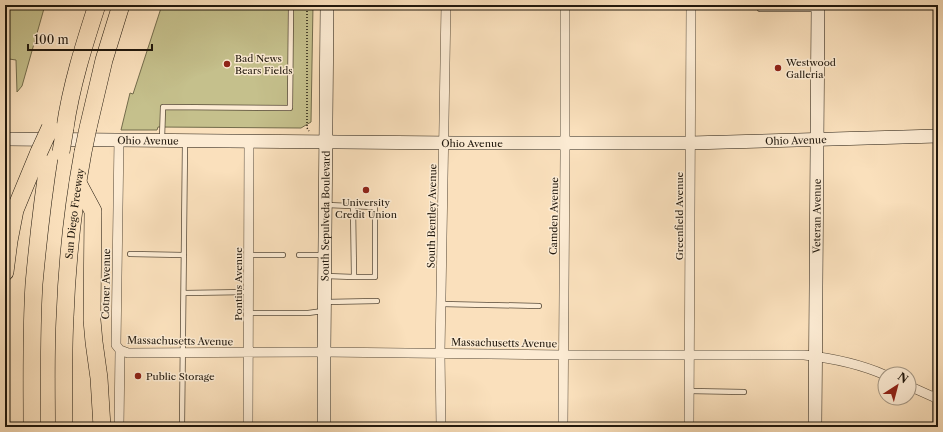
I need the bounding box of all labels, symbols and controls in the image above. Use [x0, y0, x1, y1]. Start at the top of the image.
scale bar [28, 26, 152, 52]
text: 100 m [34, 32, 69, 47]
place label: Bad News Bears Fields [235, 52, 293, 77]
place label: Westwood Galleria [785, 56, 836, 81]
marker: Bad News Bears Fields [222, 59, 232, 69]
marker: Westwood Galleria [773, 63, 783, 73]
street label: Ohio Avenue [765, 133, 827, 147]
street label: Ohio Avenue [117, 134, 179, 147]
street label: Ohio Avenue [441, 136, 503, 150]
street label: South Sepulveda Boulevard [318, 151, 332, 281]
street label: South Bentley Avenue [425, 163, 439, 268]
street label: San Diego Freeway [62, 167, 87, 259]
street label: Greenfield Avenue [673, 171, 686, 260]
street label: Camden Avenue [547, 176, 561, 255]
street label: Veteran Avenue [810, 178, 823, 254]
marker: University Credit Union [361, 185, 371, 195]
place label: University Credit Union [335, 196, 398, 221]
street label: Pontius Avenue [232, 247, 245, 321]
street label: Cotner Avenue [99, 248, 113, 320]
street label: Massachusetts Avenue [127, 334, 234, 348]
street label: Massachusetts Avenue [451, 336, 558, 350]
north arrow [877, 366, 917, 406]
text: N [895, 369, 911, 387]
place label: Public Storage [146, 370, 215, 383]
marker: Public Storage [133, 371, 143, 381]

